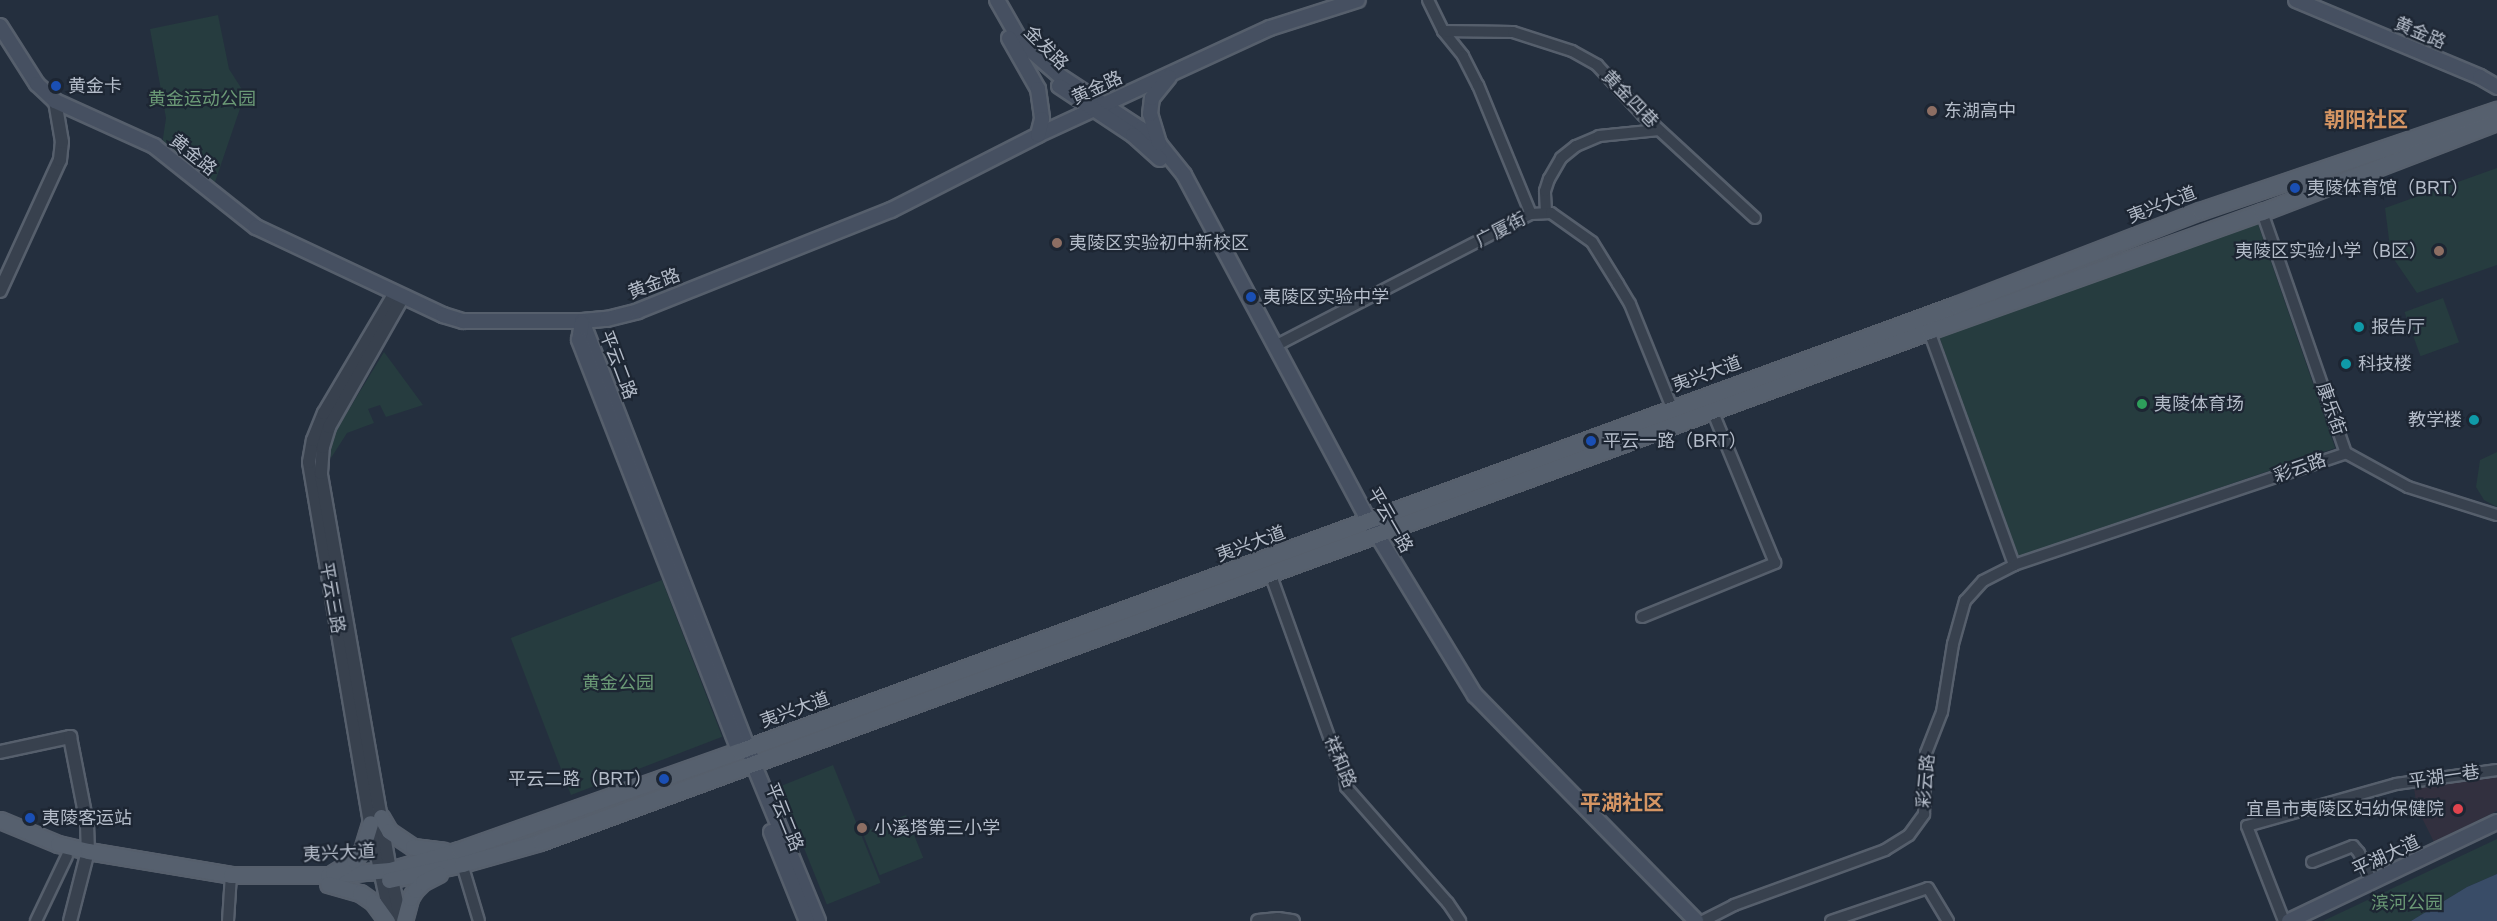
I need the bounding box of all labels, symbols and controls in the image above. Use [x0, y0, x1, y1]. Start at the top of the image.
street label: 黄金路 [2391, 13, 2449, 53]
street label: 金发路 [1019, 21, 1073, 75]
street label: 黄金四巷 [1597, 66, 1663, 132]
street label: 黄金路 [1068, 67, 1126, 109]
place label: 黄金卡 [68, 75, 122, 97]
marker: 黄金卡 [49, 79, 63, 93]
park label: 黄金运动公园 [148, 88, 256, 110]
place label: 东湖高中 [1944, 100, 2016, 122]
marker: 东湖高中 [1925, 104, 1939, 118]
district label: 朝阳社区 [2324, 107, 2408, 133]
street label: 黄金路 [165, 130, 221, 180]
place label: 夷陵体育馆（BRT） [2307, 177, 2469, 199]
marker: 夷陵体育馆（BRT） [2288, 181, 2302, 195]
street label: 夷兴大道 [2125, 182, 2199, 228]
street label: 广厦街 [1472, 208, 1530, 252]
place label: 夷陵区实验初中新校区 [1069, 232, 1249, 254]
marker: 夷陵区实验初中新校区 [1050, 236, 1064, 250]
place label: 夷陵区实验小学（B区） [2235, 240, 2427, 262]
marker: 夷陵区实验小学（B区） [2432, 244, 2446, 258]
street label: 黄金路 [625, 264, 683, 304]
place label: 夷陵区实验中学 [1263, 286, 1389, 308]
marker: 夷陵区实验中学 [1244, 290, 1258, 304]
place label: 报告厅 [2371, 316, 2425, 338]
marker: 报告厅 [2352, 320, 2366, 334]
street label: 平云二路 [595, 328, 641, 402]
street label: 夷兴大道 [1669, 352, 1745, 396]
place label: 科技楼 [2358, 353, 2412, 375]
marker: 科技楼 [2339, 357, 2353, 371]
street label: 康乐街 [2312, 380, 2350, 438]
place label: 夷陵体育场 [2154, 393, 2244, 415]
marker: 夷陵体育场 [2135, 397, 2149, 411]
place label: 教学楼 [2408, 409, 2462, 431]
marker: 教学楼 [2467, 413, 2481, 427]
place label: 平云一路（BRT） [1603, 430, 1747, 452]
marker: 平云一路（BRT） [1584, 434, 1598, 448]
street label: 彩云路 [2271, 449, 2329, 487]
street label: 平云一路 [1363, 483, 1417, 557]
street label: 夷兴大道 [1213, 522, 1289, 566]
street label: 平云三路 [315, 561, 349, 635]
park label: 黄金公园 [582, 672, 654, 694]
street label: 夷兴大道 [757, 688, 833, 732]
street label: 祥和路 [1320, 733, 1360, 791]
street label: 彩云路 [1913, 753, 1939, 809]
street label: 平湖一巷 [2407, 761, 2481, 793]
place label: 平云二路（BRT） [508, 768, 652, 790]
marker: 平云二路（BRT） [657, 772, 671, 786]
street label: 平云二路 [761, 780, 807, 854]
district label: 平湖社区 [1580, 790, 1664, 816]
place label: 宜昌市夷陵区妇幼保健院 [2246, 798, 2444, 820]
marker: 宜昌市夷陵区妇幼保健院 [2449, 800, 2467, 818]
place label: 夷陵客运站 [42, 807, 132, 829]
marker: 夷陵客运站 [23, 811, 37, 825]
place label: 小溪塔第三小学 [874, 817, 1000, 839]
marker: 小溪塔第三小学 [855, 821, 869, 835]
street label: 平湖大道 [2349, 831, 2423, 881]
street label: 夷兴大道 [302, 840, 376, 866]
park label: 滨河公园 [2371, 892, 2443, 914]

